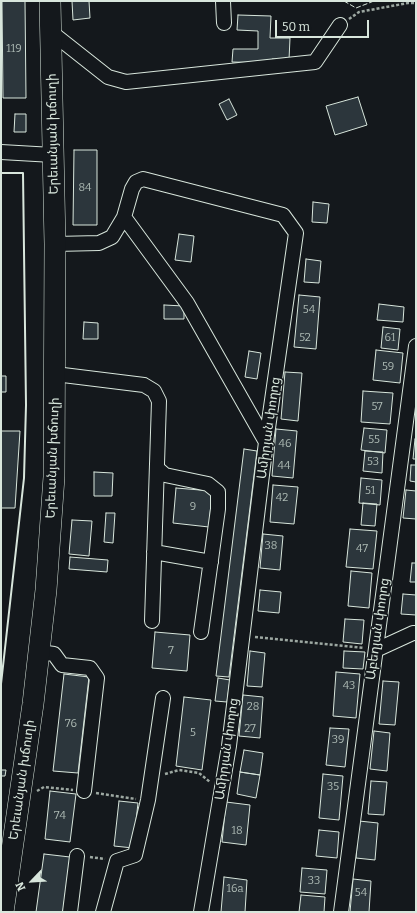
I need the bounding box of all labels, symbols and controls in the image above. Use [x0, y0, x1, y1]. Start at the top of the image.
scale bar [277, 12, 371, 38]
text: 50 m [282, 20, 310, 34]
house number: 119 [6, 42, 22, 56]
street label: Երեւանյան խճուղի [44, 73, 62, 195]
house number: 84 [78, 181, 92, 195]
house number: 54 [303, 303, 315, 317]
house number: 52 [299, 331, 311, 345]
house number: 61 [385, 331, 395, 345]
house number: 59 [382, 360, 394, 374]
street label: Ամիրյան փողոց [254, 376, 284, 480]
street label: Երեւանյան խճուղի [43, 397, 63, 519]
house number: 57 [371, 400, 383, 414]
house number: 55 [368, 433, 380, 447]
house number: 46 [279, 437, 291, 451]
house number: 53 [367, 455, 379, 469]
house number: 44 [278, 459, 290, 473]
house number: 51 [365, 484, 375, 498]
house number: 42 [276, 491, 288, 505]
house number: 9 [190, 500, 196, 514]
house number: 38 [265, 539, 277, 553]
house number: 47 [356, 542, 368, 556]
street label: Աբեղյան փողոց [363, 577, 393, 681]
house number: 7 [168, 644, 174, 658]
house number: 43 [343, 679, 355, 693]
street label: Ամիրյան փողոց [212, 697, 242, 801]
house number: 28 [247, 700, 259, 714]
house number: 76 [65, 717, 77, 731]
street label: Երեւանյան խճուղի [6, 719, 38, 841]
house number: 27 [244, 722, 256, 736]
house number: 5 [190, 726, 196, 740]
house number: 39 [332, 733, 344, 747]
house number: 35 [327, 780, 339, 794]
house number: 74 [54, 809, 66, 823]
house number: 18 [231, 824, 243, 838]
north arrow [12, 861, 52, 901]
house number: 33 [308, 874, 320, 888]
text: N [13, 880, 28, 893]
house number: 16a [227, 882, 243, 896]
house number: 54 [355, 886, 367, 900]

